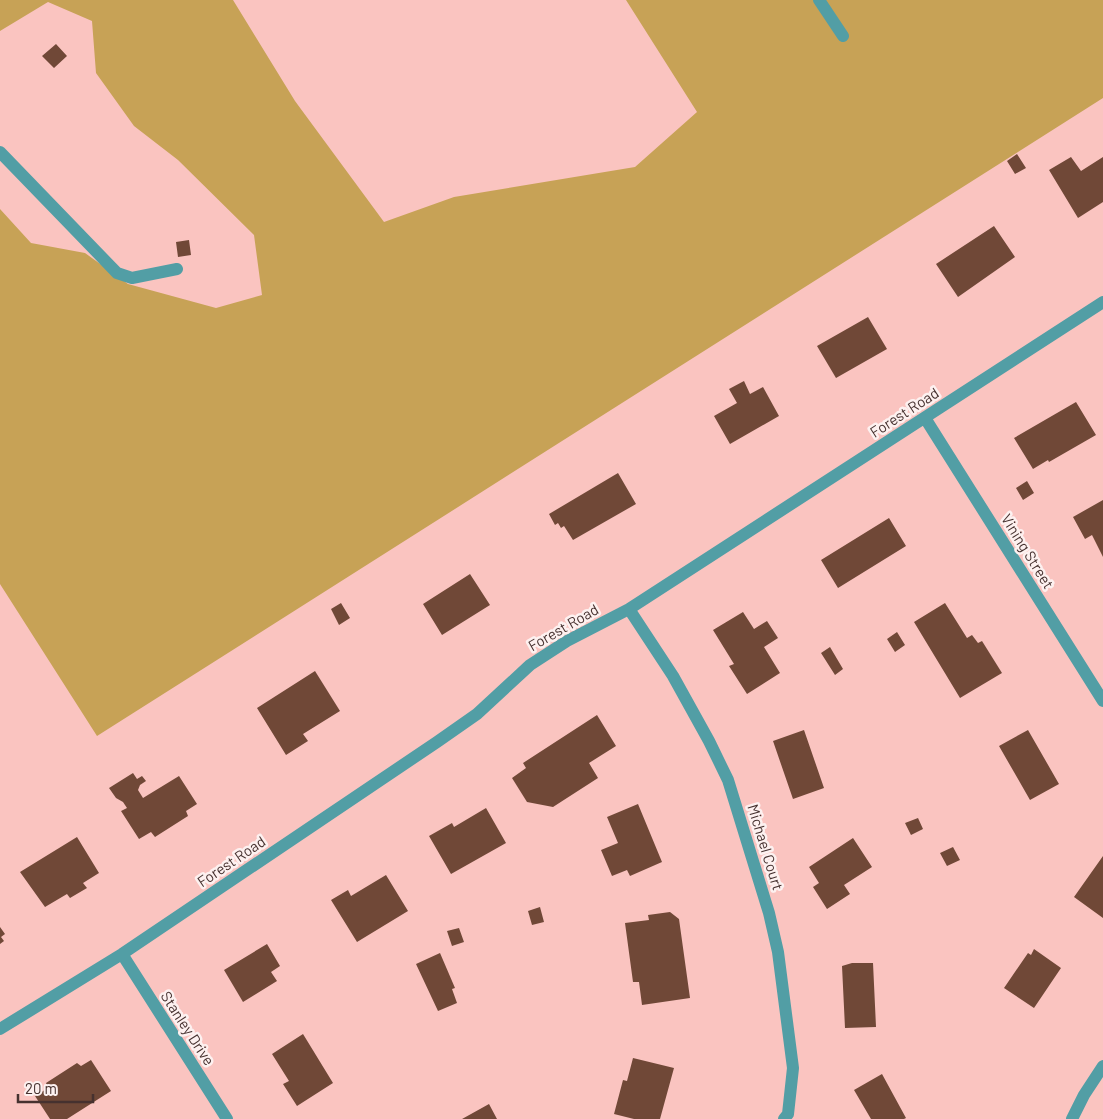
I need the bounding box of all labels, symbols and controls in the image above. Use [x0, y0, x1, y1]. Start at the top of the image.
street label: Forest Road [866, 383, 942, 441]
street label: Vining Street [998, 510, 1058, 592]
street label: Forest Road [525, 600, 601, 654]
street label: Michael Court [744, 802, 788, 892]
street label: Forest Road [194, 832, 268, 890]
street label: Stanley Drive [157, 988, 219, 1068]
scale bar [18, 1072, 92, 1104]
text: 20 m [25, 1079, 57, 1097]

